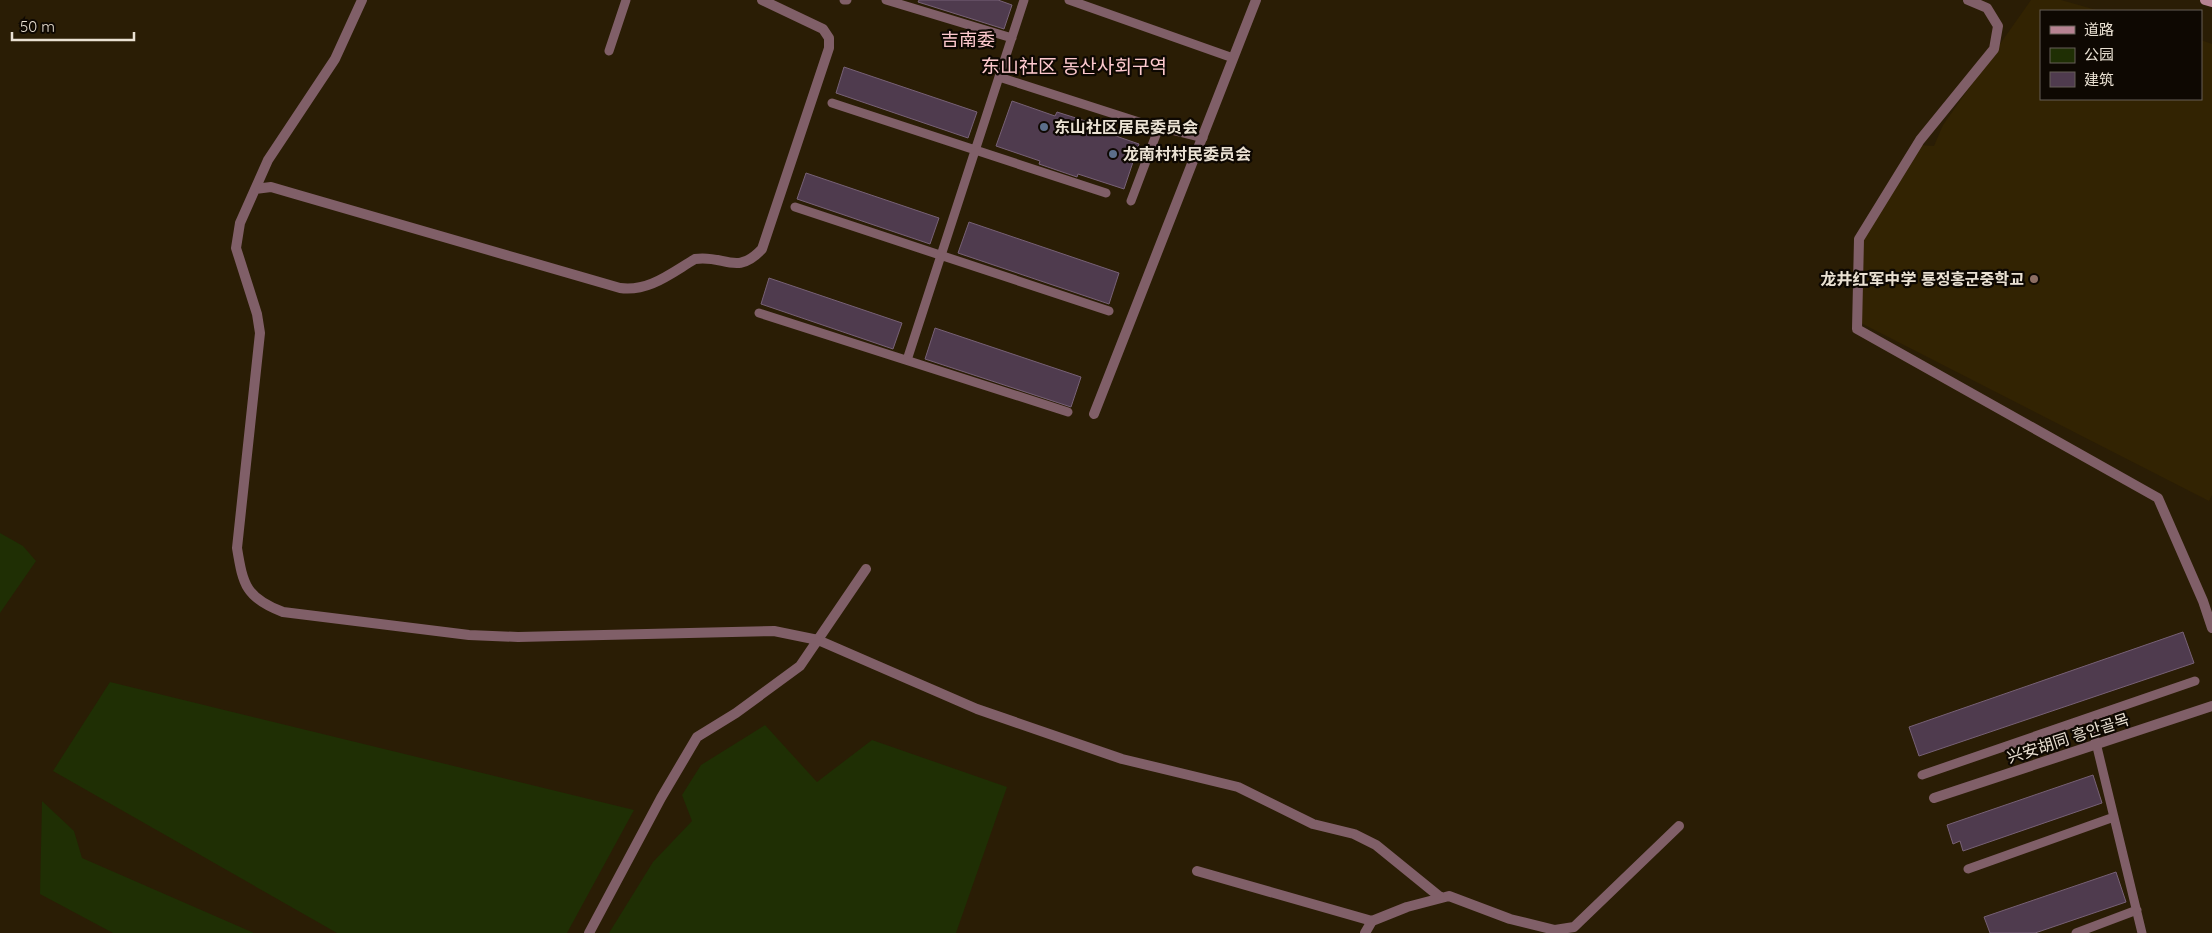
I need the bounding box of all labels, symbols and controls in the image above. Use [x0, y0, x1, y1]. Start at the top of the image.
scale bar [12, 10, 135, 42]
legend [2040, 10, 2202, 100]
text: 50 m [20, 17, 55, 36]
text: 道路 [2084, 20, 2114, 39]
district label: 吉南委 [941, 28, 995, 51]
text: 公园 [2084, 45, 2114, 64]
district label: 东山社区 동산사회구역 [981, 54, 1167, 78]
text: 建筑 [2084, 70, 2114, 89]
place label: 东山社区居民委员会 [1054, 117, 1198, 137]
marker: 东山社区居民委员会 [1038, 121, 1050, 133]
place label: 龙南村村民委员会 [1123, 144, 1251, 164]
marker: 龙南村村民委员会 [1107, 148, 1119, 160]
place label: 龙井红军中学 룡정홍군중학교 [1820, 269, 2024, 289]
marker: 龙井红军中学 룡정홍군중학교 [2028, 273, 2040, 285]
street label: 兴安胡同 흥안골목 [2004, 709, 2132, 767]

